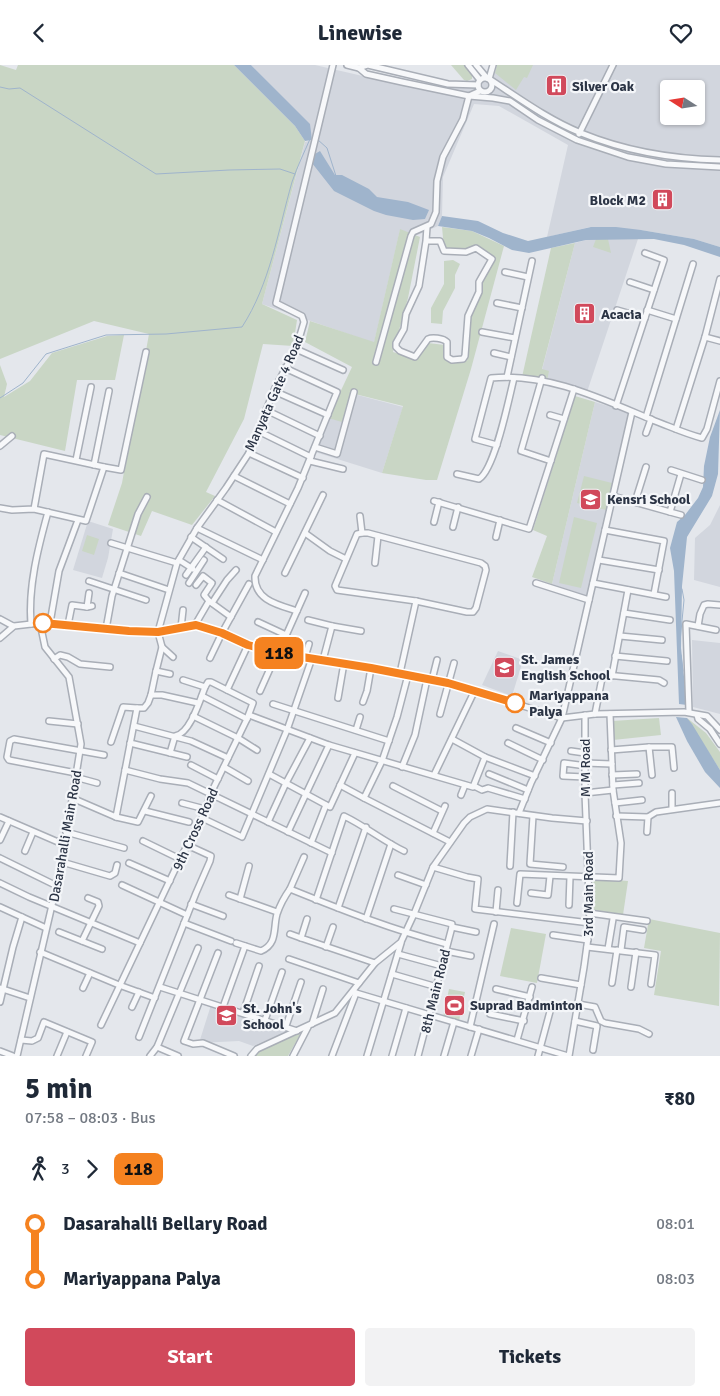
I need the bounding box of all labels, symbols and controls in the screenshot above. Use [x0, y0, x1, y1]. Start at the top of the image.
icon: back [25, 19, 53, 47]
text: Linewise [318, 19, 402, 46]
icon: heart [667, 19, 695, 47]
building icon: Silver Oak [544, 74, 568, 98]
place label: Silver Oak [572, 78, 635, 95]
north arrow [660, 80, 705, 125]
map controls [660, 80, 705, 125]
building icon: Block M2 [650, 188, 674, 212]
place label: Block M2 [590, 192, 646, 209]
building icon: Acacia [573, 302, 597, 326]
place label: Acacia [601, 306, 642, 323]
street label: Manyata Gate 4 Road [241, 332, 308, 454]
school or university icon: Kensri School [579, 487, 603, 511]
place label: Kensri School [607, 491, 691, 508]
unlabelled marker [33, 613, 53, 633]
line badge: 118 [250, 637, 308, 669]
text: 118 [264, 642, 294, 664]
place label: St. James English School [521, 651, 611, 684]
school or university icon: St. James English School [493, 655, 517, 679]
place label: Mariyappana Palya [529, 687, 609, 720]
marker: Mariyappana Palya [505, 693, 525, 713]
street label: M M Road [577, 739, 594, 797]
street label: Dasarahalli Main Road [45, 769, 85, 904]
street label: 9th Cross Road [169, 785, 222, 873]
street label: 3rd Main Road [580, 851, 597, 937]
street label: 8th Main Road [417, 947, 454, 1035]
sports icon: Suprad Badminton [442, 993, 466, 1017]
place label: Suprad Badminton [470, 997, 583, 1014]
place label: St. John's School [243, 1000, 302, 1033]
school or university icon: St. John's School [215, 1004, 239, 1028]
text: 5 min [25, 1072, 93, 1106]
text: ₹80 [664, 1087, 695, 1111]
text: 07:58 – 08:03 · Bus [25, 1108, 156, 1128]
icon: walk [25, 1155, 53, 1183]
icon: forward [78, 1155, 106, 1183]
text: 118 [124, 1158, 153, 1180]
text: 3 [61, 1159, 70, 1179]
text: Dasarahalli Bellary Road [63, 1212, 268, 1236]
text: 08:01 [656, 1214, 695, 1234]
text: Mariyappana Palya [63, 1267, 221, 1291]
text: 08:03 [656, 1269, 695, 1289]
button: Start [25, 1328, 355, 1386]
button: Tickets [365, 1328, 695, 1386]

